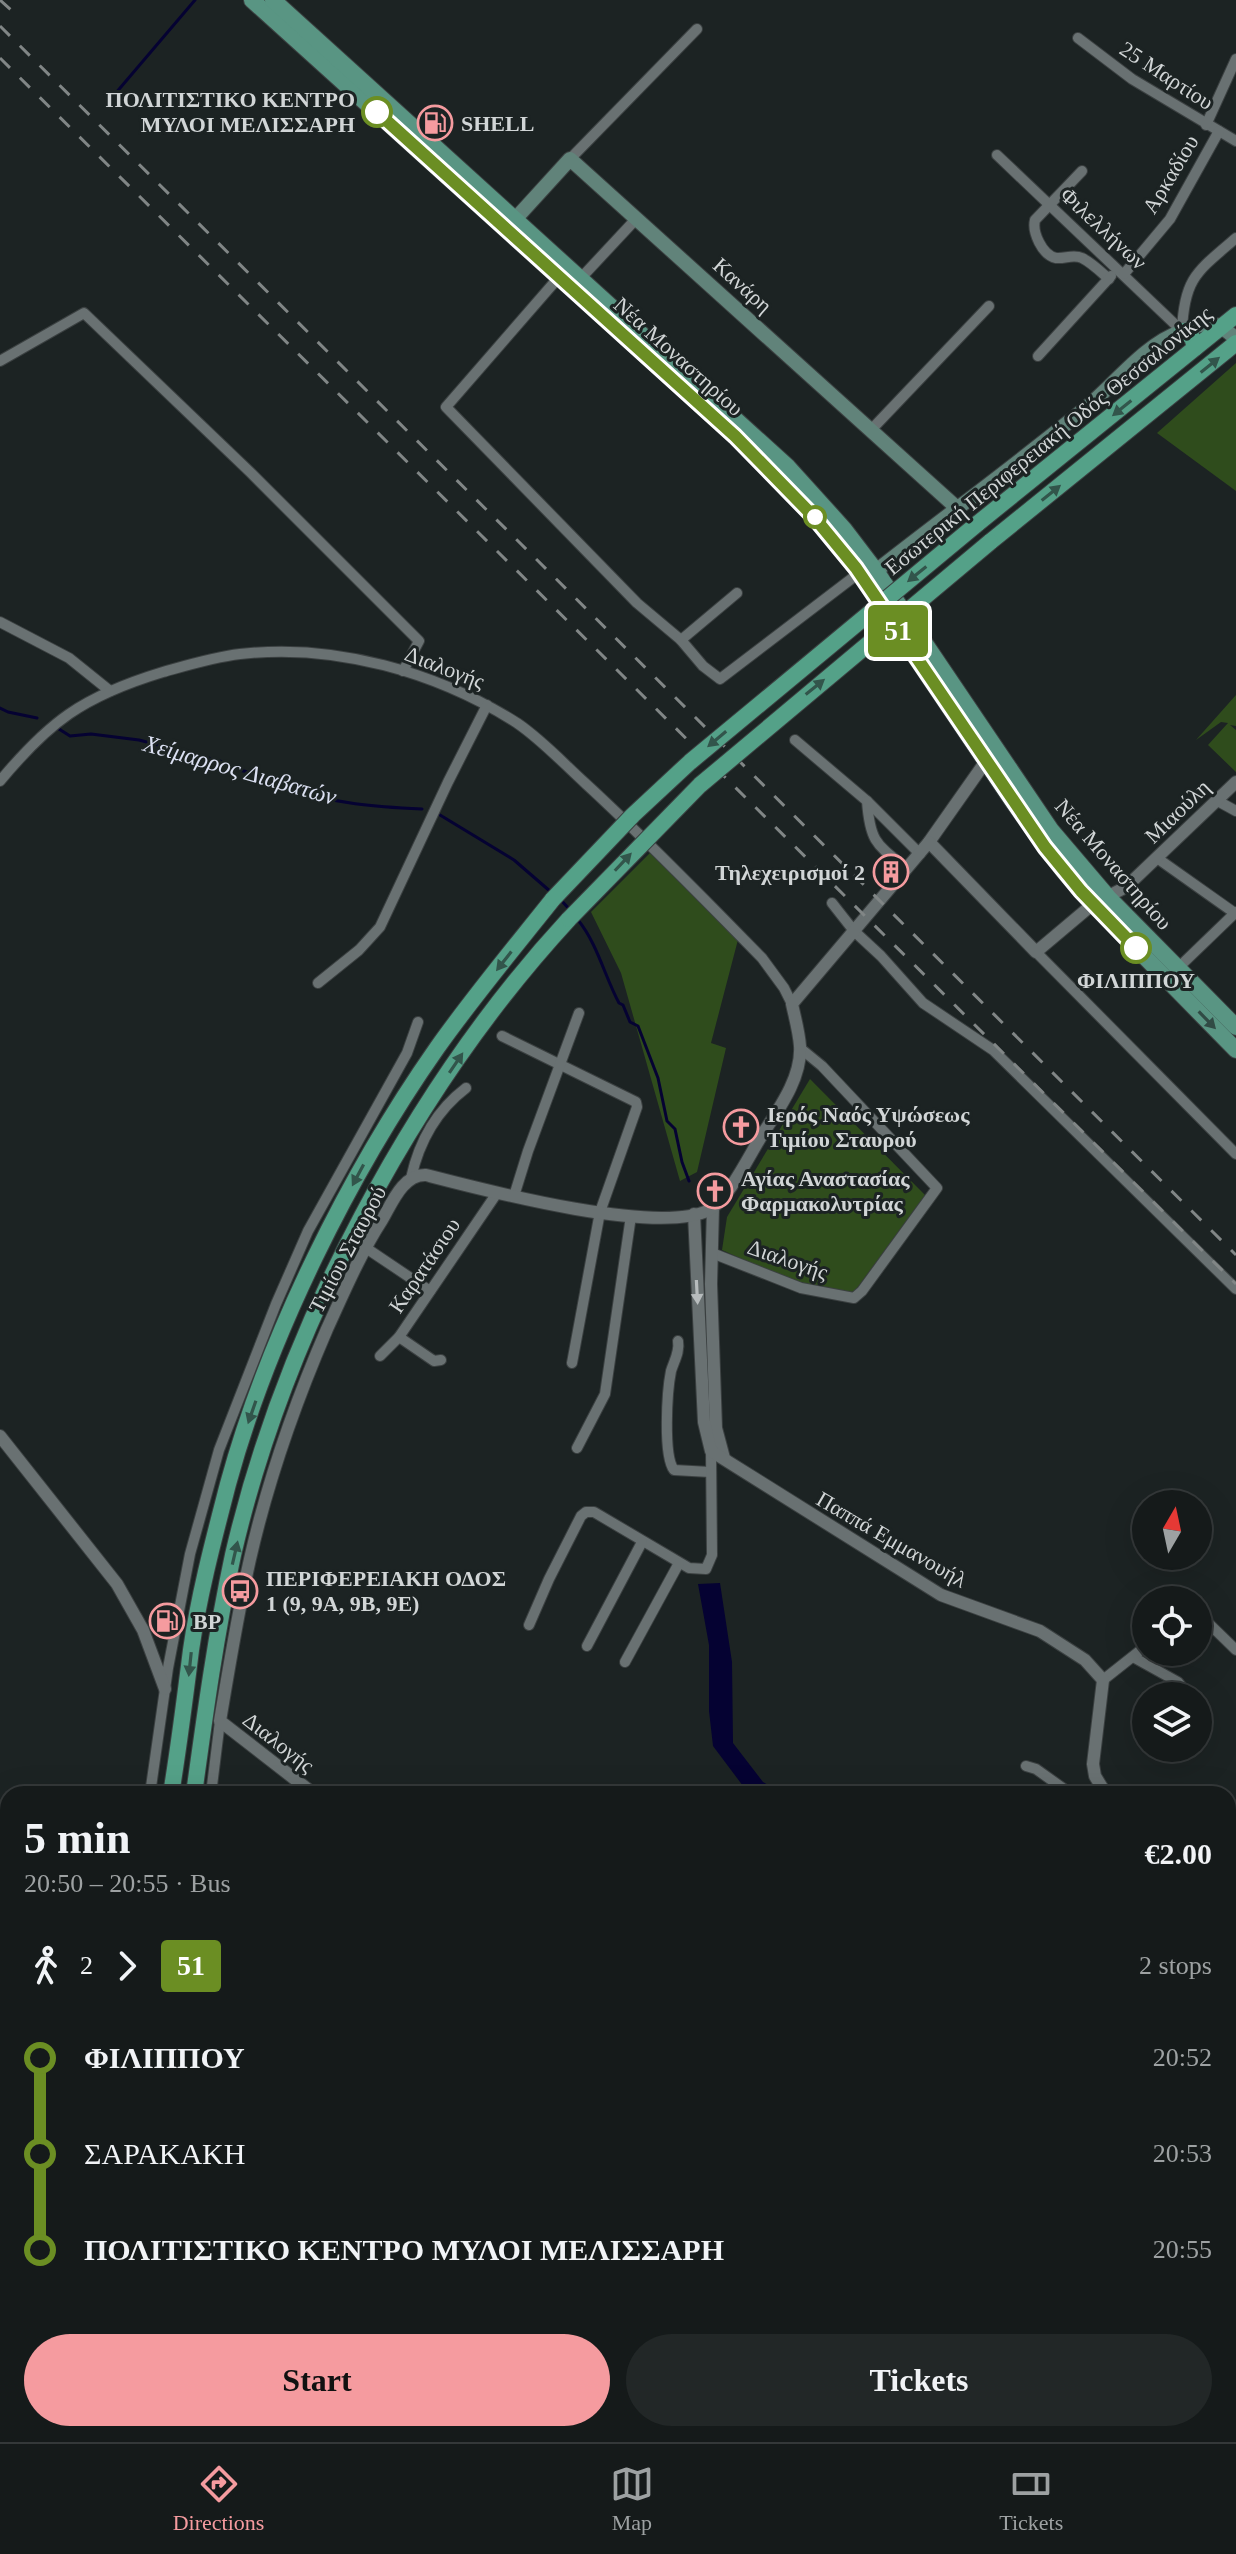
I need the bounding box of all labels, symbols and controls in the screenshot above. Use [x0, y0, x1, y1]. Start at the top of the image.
street label: 25 Μαρτίου [1115, 36, 1218, 115]
place label: ΠΟΛΙΤΙΣΤΙΚΟ ΚΕΝΤΡΟ ΜΥΛΟΙ ΜΕΛΙΣΣΑΡΗ [106, 87, 355, 137]
marker: ΠΟΛΙΤΙΣΤΙΚΟ ΚΕΝΤΡΟ ΜΥΛΟΙ ΜΕΛΙΣΣΑΡΗ [362, 97, 392, 127]
fuel station icon: SHELL [416, 104, 454, 142]
place label: SHELL [461, 111, 534, 136]
street label: Αρκαδίου [1137, 130, 1204, 218]
street label: Φιλελλήνων [1055, 182, 1152, 275]
street label: Κανάρη [708, 252, 777, 318]
street label: Νέα Μοναστηρίου [609, 292, 748, 421]
street label: Εσωτερική Περιφερειακή Οδός Θεσσαλονίκης [880, 300, 1217, 580]
one-way arrow [1200, 357, 1220, 374]
one-way arrow [1112, 399, 1132, 416]
one-way arrow [1041, 485, 1061, 502]
unlabelled marker [804, 506, 826, 528]
one-way arrow [907, 566, 928, 583]
line badge: 51 [862, 605, 934, 657]
text: 51 [884, 615, 912, 646]
street label: Διαλογής [402, 641, 488, 694]
one-way arrow [805, 679, 825, 696]
water label: Χείμαρρος Διαβατών [139, 730, 340, 810]
one-way arrow [707, 730, 727, 747]
street label: Μιαούλη [1140, 774, 1215, 848]
street label: Νέα Μοναστηρίου [1050, 794, 1177, 935]
one-way arrow [613, 853, 632, 872]
building icon: Τηλεχειρισμοί 2 [872, 853, 910, 891]
place label: Τηλεχειρισμοί 2 [715, 860, 865, 885]
marker: ΦΙΛΙΠΠΟΥ [1121, 933, 1151, 963]
one-way arrow [497, 951, 513, 971]
place label: ΦΙΛΙΠΠΟΥ [1077, 968, 1195, 993]
one-way arrow [1197, 1010, 1215, 1029]
one-way arrow [448, 1053, 463, 1074]
place label: Ιερός Ναός Υψώσεως Τιμίου Σταυρού [767, 1102, 970, 1152]
church icon: Ιερός Ναός Υψώσεως Τιμίου Σταυρού [722, 1108, 760, 1146]
one-way arrow [352, 1164, 365, 1187]
place label: Αγίας Αναστασίας Φαρμακολυτρίας [741, 1166, 910, 1216]
church icon: Αγίας Αναστασίας Φαρμακολυτρίας [696, 1172, 734, 1210]
street label: Τιμίου Σταυρού [303, 1181, 391, 1317]
street label: Καρατάσιου [384, 1213, 465, 1318]
street label: Διαλογής [744, 1234, 832, 1285]
one-way arrow [691, 1280, 704, 1305]
one-way arrow [245, 1400, 257, 1424]
street label: Παππά Εμμανουήλ [812, 1486, 972, 1593]
north arrow [1132, 1490, 1212, 1570]
map controls [1132, 1490, 1212, 1762]
one-way arrow [229, 1540, 241, 1565]
place label: ΠΕΡΙΦΕΡΕΙΑΚΗ ΟΔΟΣ 1 (9, 9Α, 9Β, 9Ε) [266, 1566, 506, 1616]
bus stop icon: ΠΕΡΙΦΕΡΕΙΑΚΗ ΟΔΟΣ 1 (9, 9Α, 9Β, 9Ε) [221, 1572, 259, 1610]
button: locate [1132, 1586, 1212, 1666]
fuel station icon: BP [148, 1602, 186, 1640]
place label: BP [193, 1609, 221, 1634]
one-way arrow [183, 1652, 196, 1677]
button: layers [1132, 1682, 1212, 1762]
street label: Διαλογής [238, 1707, 319, 1778]
text: 5 min [24, 1814, 130, 1863]
text: €2.00 [1145, 1837, 1212, 1870]
text: 20:50 – 20:55 · Bus [24, 1869, 231, 1898]
icon: walk [24, 1944, 68, 1988]
icon: forward [105, 1944, 149, 1988]
text: 51 [177, 1950, 205, 1981]
text: 2 [80, 1951, 93, 1980]
text: 2 stops [1139, 1951, 1212, 1980]
text: ΦΙΛΙΠΠΟΥ [84, 2041, 245, 2074]
text: 20:52 [1153, 2043, 1212, 2072]
text: ΣΑΡΑΚΑΚΗ [84, 2137, 245, 2170]
text: 20:53 [1153, 2139, 1212, 2168]
text: ΠΟΛΙΤΙΣΤΙΚΟ ΚΕΝΤΡΟ ΜΥΛΟΙ ΜΕΛΙΣΣΑΡΗ [84, 2233, 724, 2266]
text: 20:55 [1153, 2235, 1212, 2264]
button: Start [24, 2334, 610, 2426]
button: Tickets [626, 2334, 1212, 2426]
tab: Directions [173, 2462, 264, 2536]
tab: Map [610, 2462, 654, 2536]
tab: Tickets [999, 2462, 1063, 2536]

